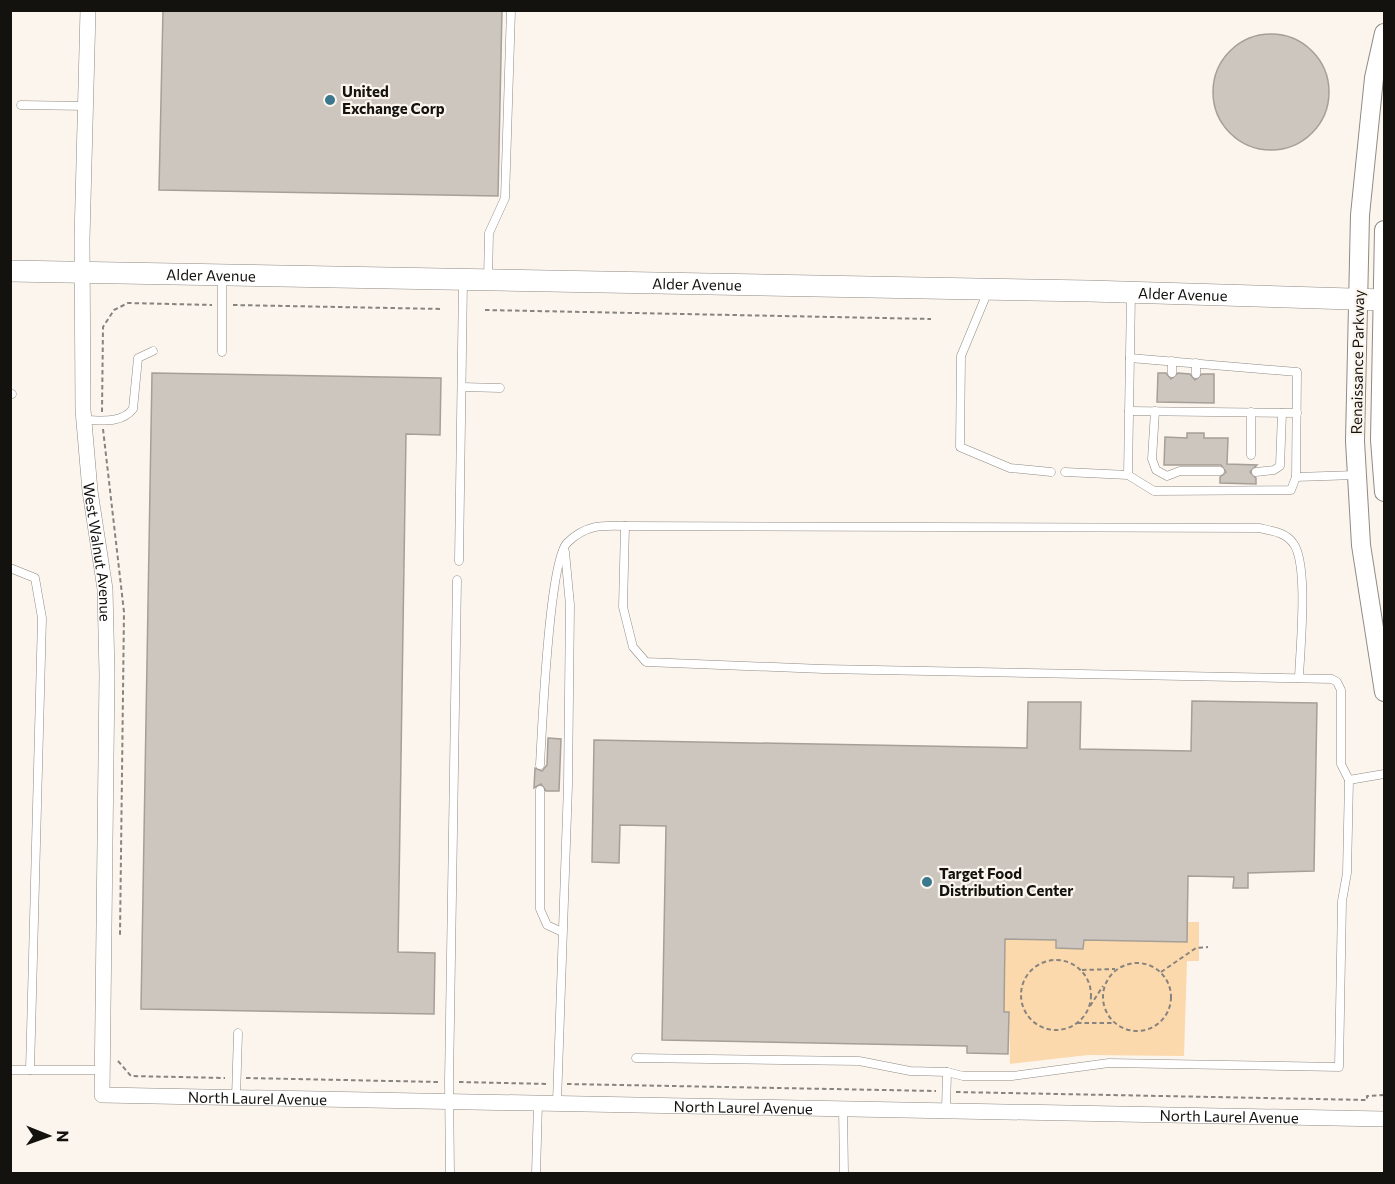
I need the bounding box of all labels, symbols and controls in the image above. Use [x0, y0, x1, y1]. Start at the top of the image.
place label: United Exchange Corp [342, 82, 445, 117]
marker: United Exchange Corp [323, 93, 337, 107]
street label: Alder Avenue [166, 265, 256, 285]
street label: Alder Avenue [652, 274, 742, 294]
street label: Alder Avenue [1138, 283, 1228, 304]
street label: Renaissance Parkway [1347, 289, 1367, 435]
street label: West Walnut Avenue [80, 482, 115, 622]
place label: Target Food Distribution Center [939, 864, 1073, 899]
marker: Target Food Distribution Center [920, 875, 934, 889]
street label: North Laurel Avenue [188, 1088, 327, 1108]
street label: North Laurel Avenue [674, 1097, 813, 1117]
north arrow [18, 1106, 78, 1166]
street label: North Laurel Avenue [1159, 1106, 1299, 1126]
text: N [54, 1130, 73, 1142]

